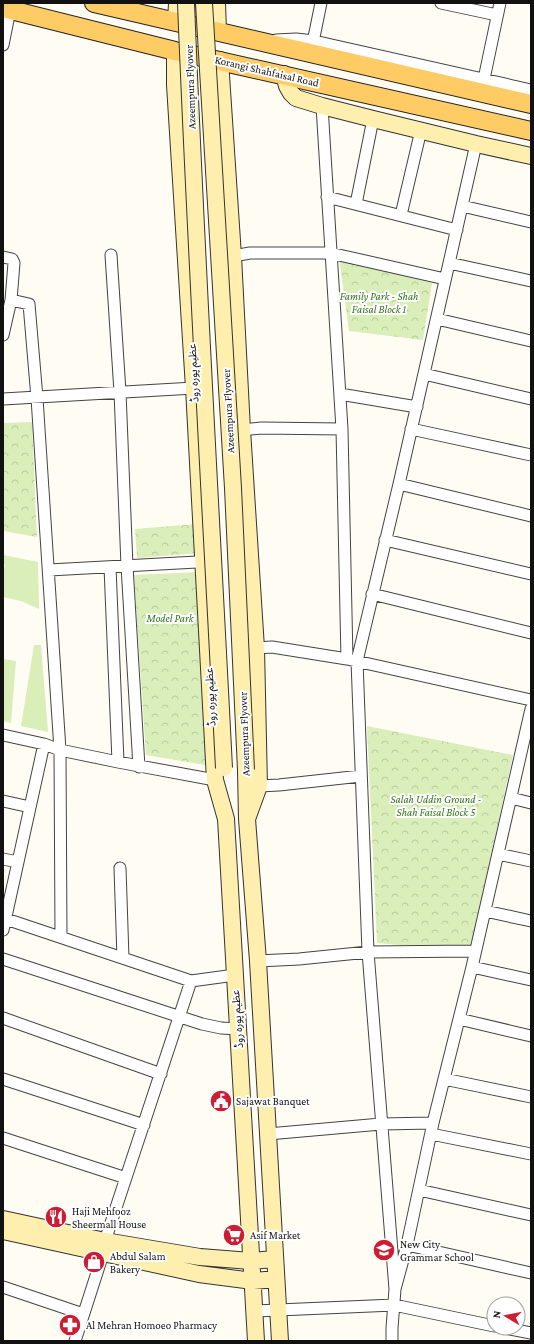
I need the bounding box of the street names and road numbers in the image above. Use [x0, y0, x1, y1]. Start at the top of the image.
street label: Azeempura Flyover [183, 45, 198, 129]
street label: Korangi Shahfaisal Road [214, 53, 320, 90]
street label: عظیم پورہ روڈ [185, 343, 204, 403]
street label: Azeempura Flyover [220, 368, 237, 453]
street label: عظیم پورہ روڈ [202, 667, 221, 727]
street label: Azeempura Flyover [237, 692, 252, 776]
street label: عظیم پورہ روڈ [229, 989, 248, 1049]

